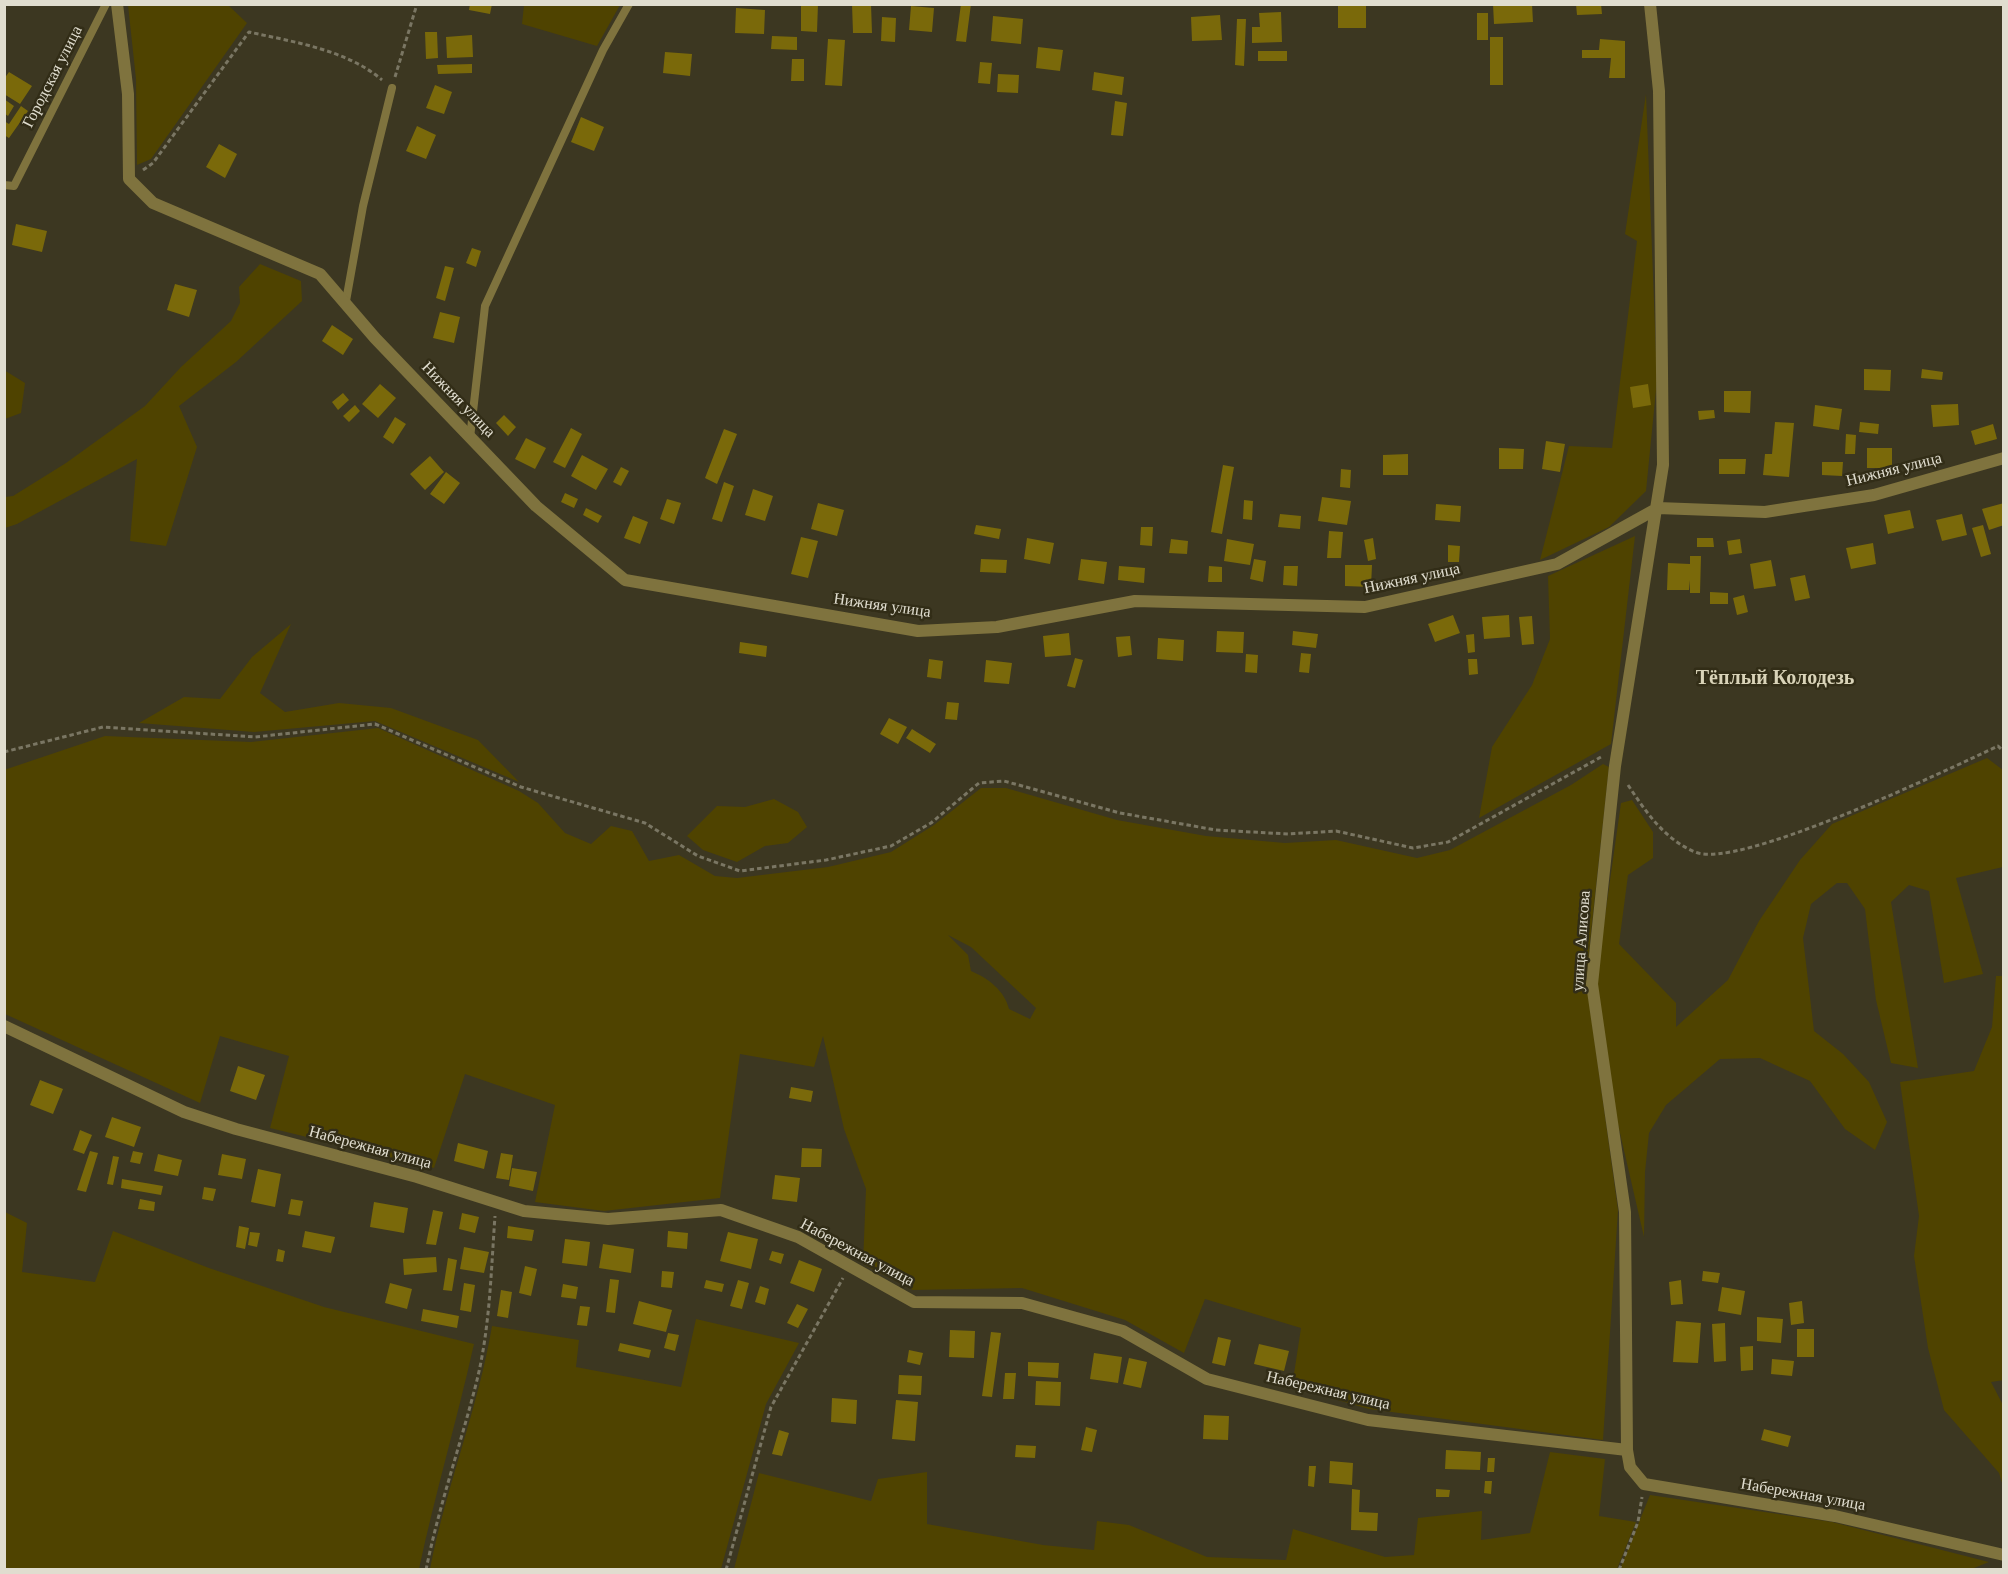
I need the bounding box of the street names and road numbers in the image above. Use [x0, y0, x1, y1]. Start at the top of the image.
street label: Городская улица [19, 23, 87, 131]
street label: Нижняя улица [417, 358, 499, 442]
street label: Нижняя улица [1844, 449, 1944, 491]
street label: Нижняя улица [1362, 559, 1462, 599]
street label: Нижняя улица [832, 590, 932, 622]
street label: улица Алисова [1569, 890, 1595, 992]
street label: Набережная улица [306, 1122, 434, 1174]
street label: Набережная улица [797, 1215, 917, 1291]
street label: Набережная улица [1264, 1367, 1392, 1415]
street label: Набережная улица [1739, 1475, 1867, 1515]

